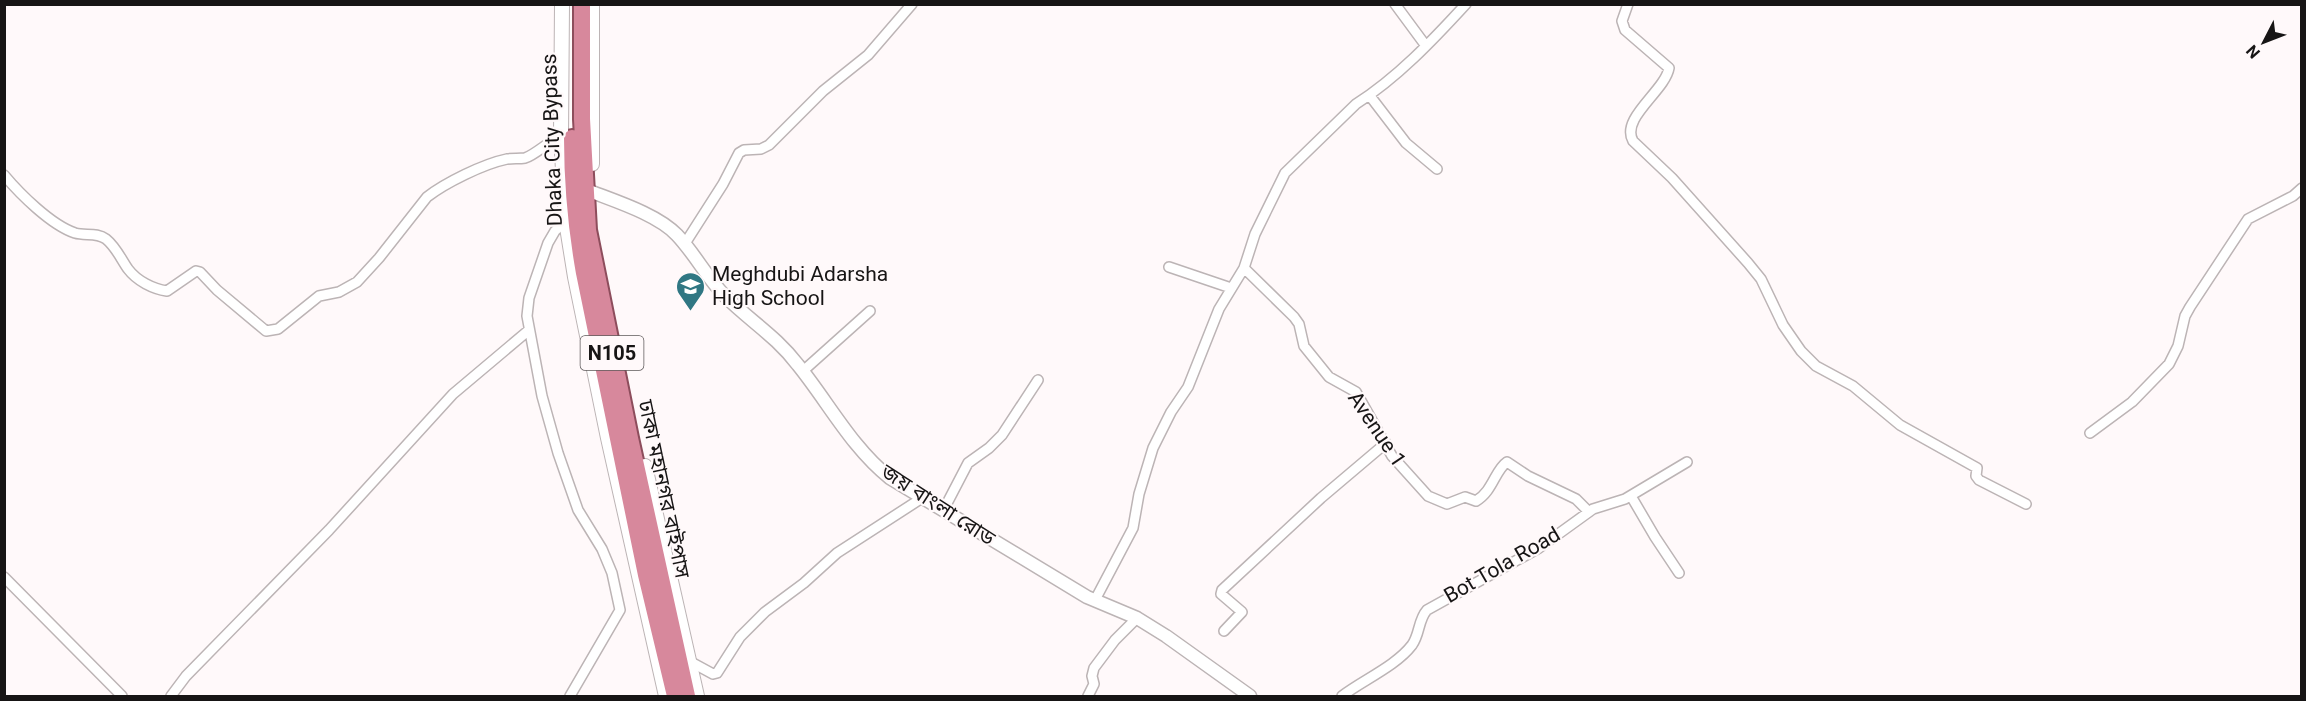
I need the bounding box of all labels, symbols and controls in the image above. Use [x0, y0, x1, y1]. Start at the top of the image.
north arrow [2234, 12, 2294, 72]
text: N [2242, 41, 2264, 62]
street label: Dhaka City Bypass [537, 53, 567, 227]
place label: Meghdubi Adarsha High School [712, 262, 888, 310]
school or university icon: Meghdubi Adarsha High School [675, 270, 707, 312]
road number: N105 [580, 336, 644, 370]
street label: Avenue 1 [1343, 387, 1411, 471]
street label: ঢাকা মহানগর বাইপাস [633, 397, 695, 581]
street label: জয় বাংলা রোড [876, 459, 1000, 551]
street label: Bot Tola Road [1440, 522, 1564, 608]

